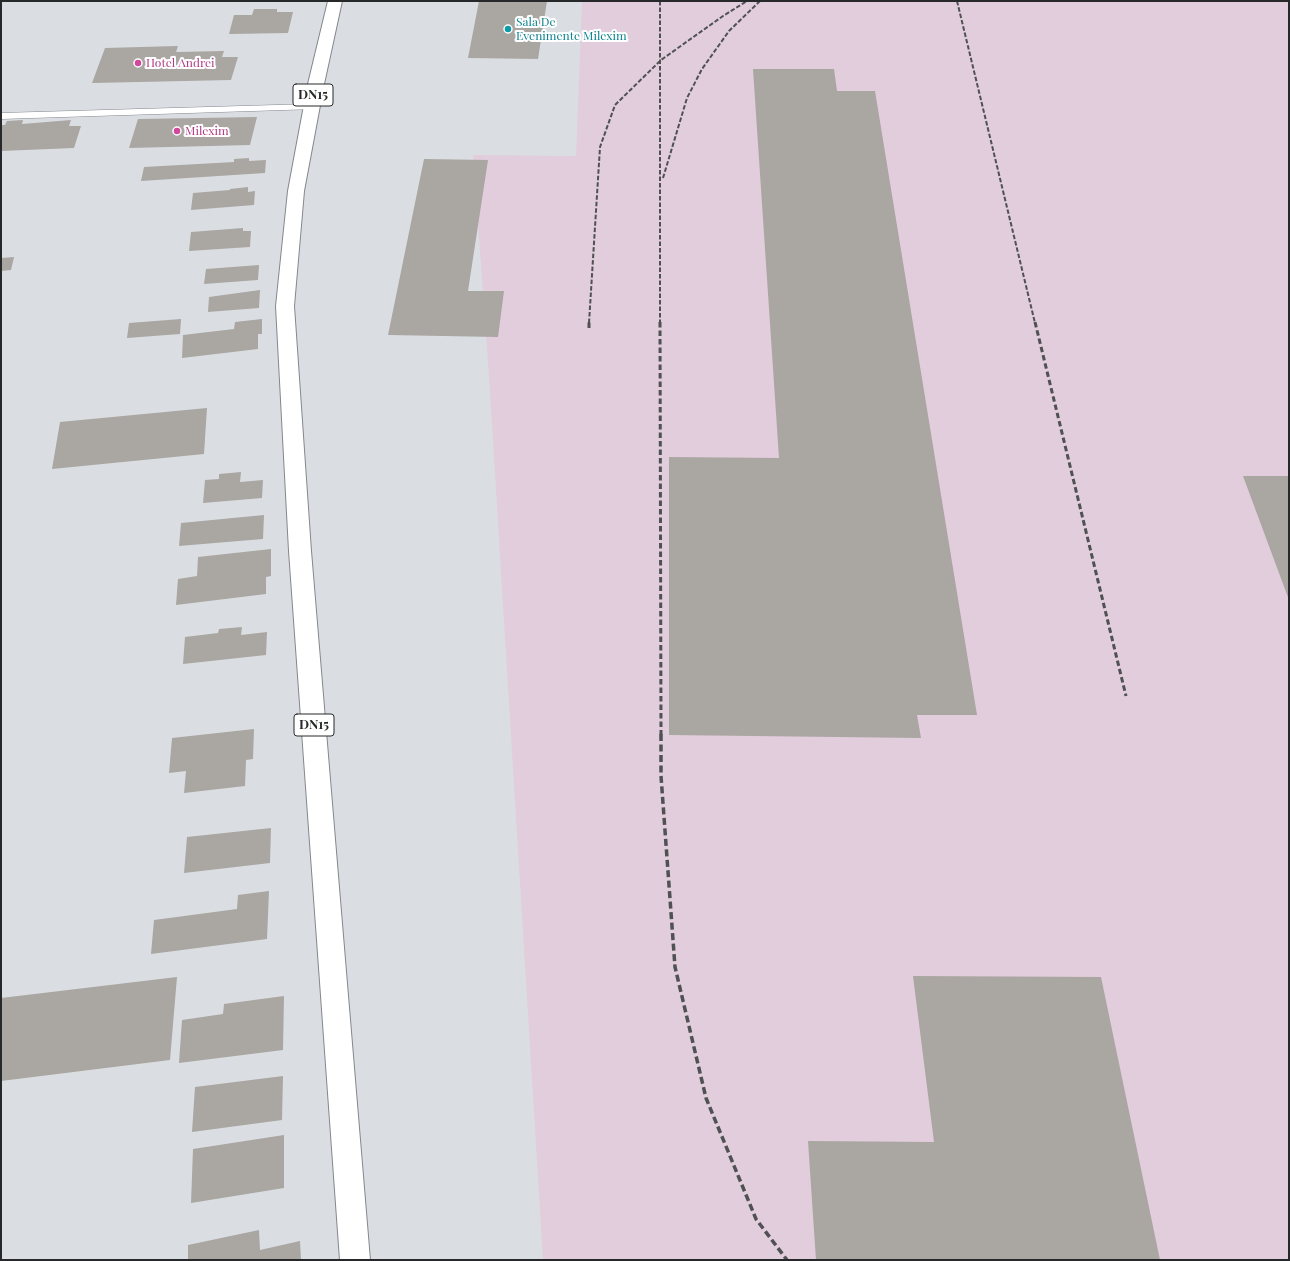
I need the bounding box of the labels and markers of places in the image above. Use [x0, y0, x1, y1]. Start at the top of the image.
place label: Sala De Evenimente Milexim [516, 15, 627, 43]
marker: Sala De Evenimente Milexim [503, 24, 513, 34]
place label: Hotel Andrei [146, 56, 215, 70]
marker: Hotel Andrei [133, 58, 143, 68]
place label: Milexim [185, 124, 229, 138]
marker: Milexim [172, 126, 182, 136]

